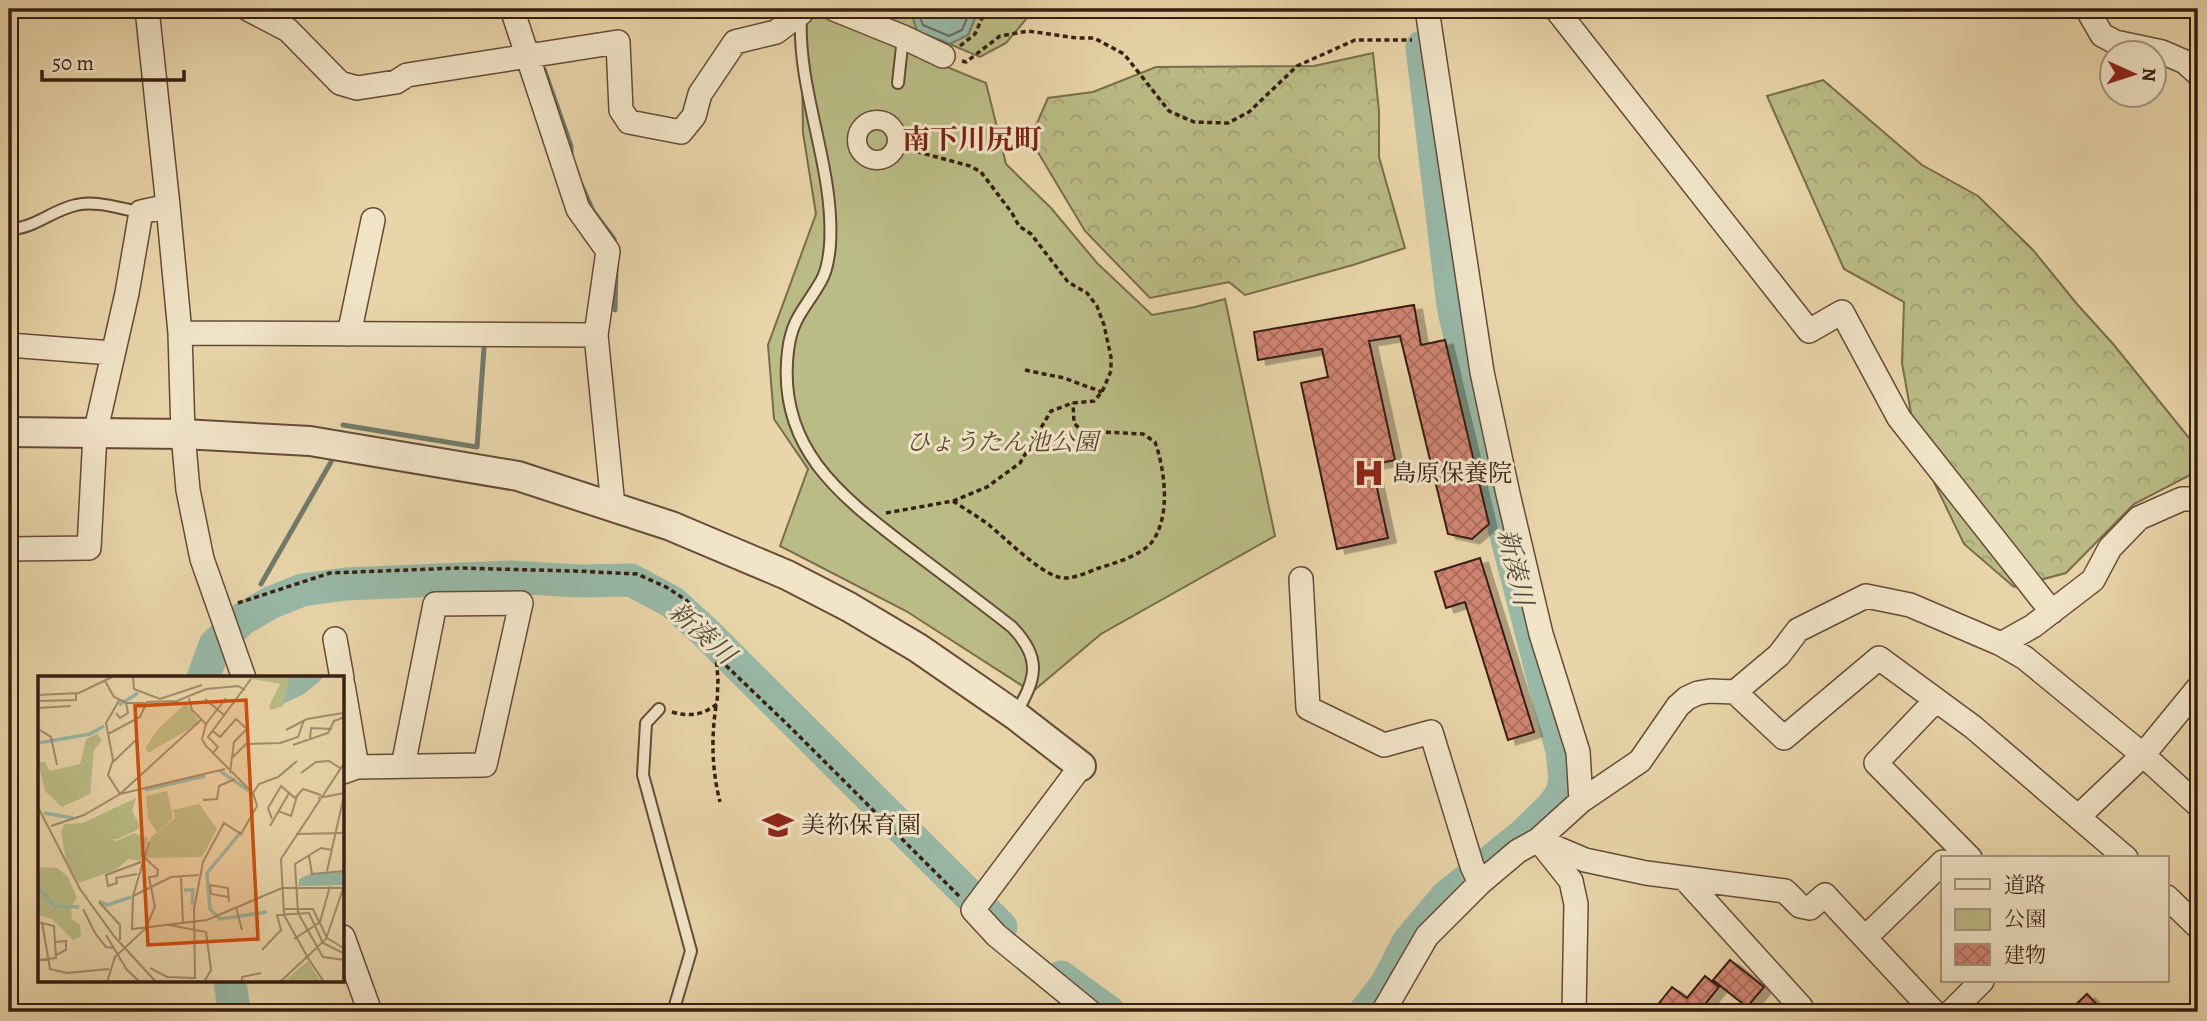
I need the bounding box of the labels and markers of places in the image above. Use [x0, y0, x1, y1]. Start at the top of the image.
hospital icon: 島原保養院 [1352, 456, 1386, 490]
place label: 島原保養院 [1392, 457, 1512, 489]
school or university icon: 美祢保育園 [761, 808, 795, 842]
place label: 美祢保育園 [801, 809, 921, 841]

